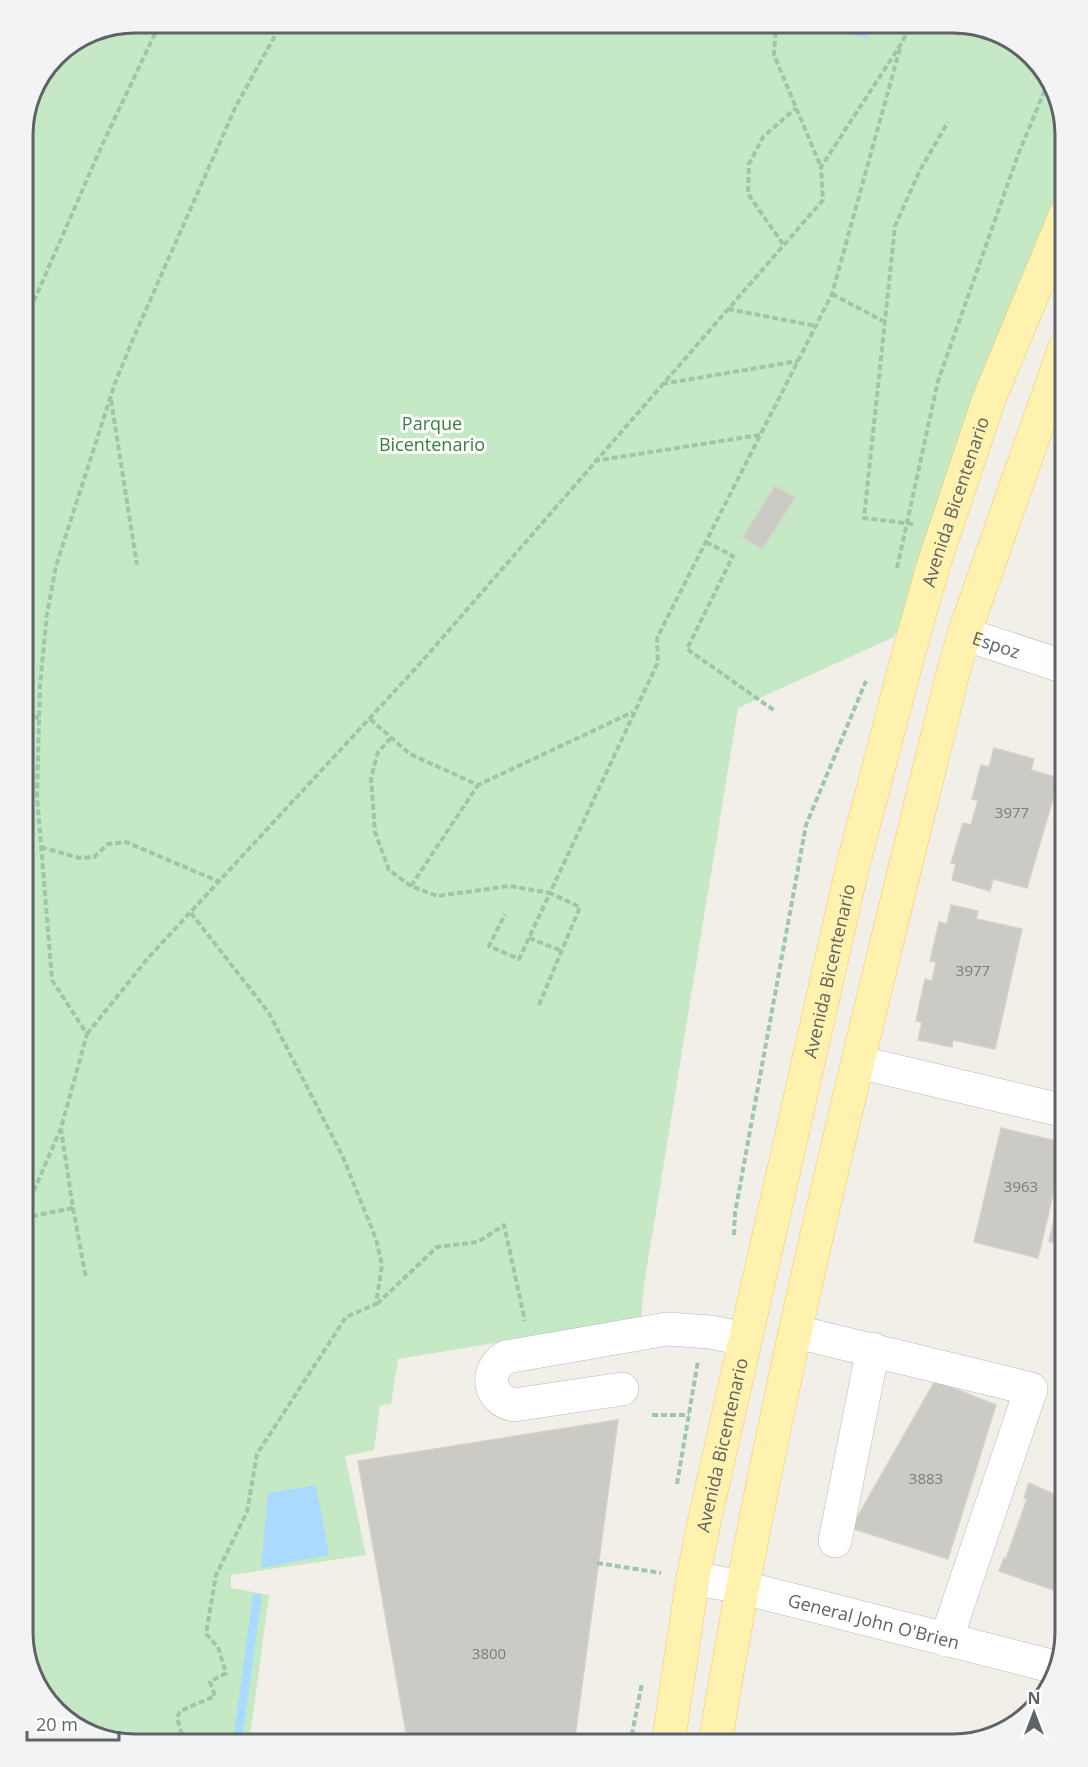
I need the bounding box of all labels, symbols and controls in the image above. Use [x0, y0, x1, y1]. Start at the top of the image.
park label: Parque Bicentenario [379, 411, 485, 456]
street label: Avenida Bicentenario [916, 413, 994, 590]
street label: Espoz [969, 626, 1023, 664]
house number: 3977 [995, 802, 1029, 822]
street label: Avenida Bicentenario [798, 881, 860, 1060]
house number: 3977 [956, 960, 990, 980]
house number: 3963 [1004, 1176, 1038, 1196]
street label: Avenida Bicentenario [690, 1355, 753, 1534]
house number: 3883 [909, 1468, 943, 1488]
street label: General John O'Brien [786, 1587, 962, 1654]
house number: 3800 [472, 1643, 506, 1663]
north arrow [1004, 1683, 1064, 1743]
text: N [1027, 1687, 1041, 1709]
scale bar [27, 1704, 118, 1742]
text: 20 m [36, 1712, 78, 1736]

